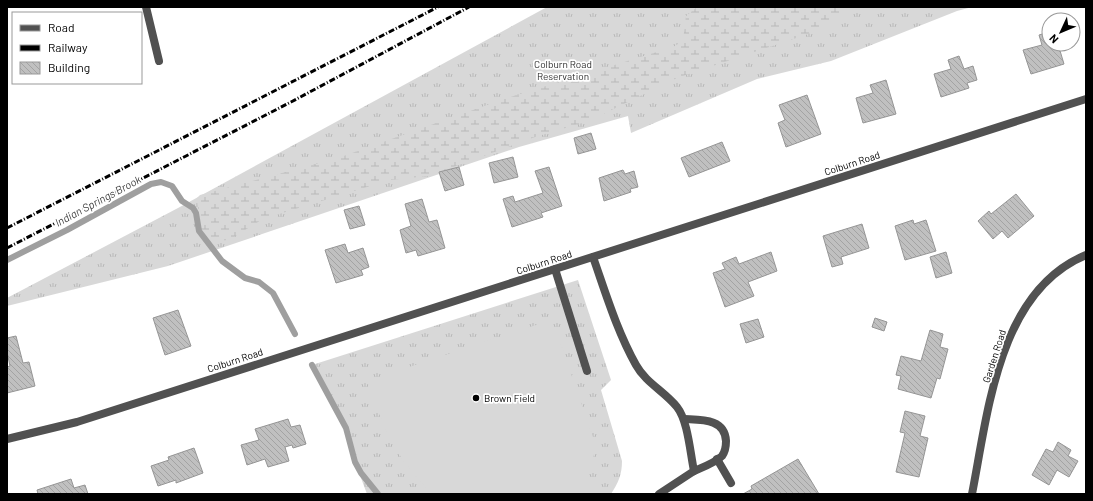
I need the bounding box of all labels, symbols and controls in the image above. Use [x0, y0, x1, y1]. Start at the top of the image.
legend [12, 12, 142, 84]
north arrow [1041, 12, 1081, 52]
text: Road [48, 20, 75, 34]
text: N [1046, 32, 1061, 46]
text: Railway [48, 40, 88, 54]
park label: Colburn Road Reservation [534, 58, 592, 82]
text: Building [48, 60, 90, 74]
street label: Colburn Road [823, 148, 881, 178]
water label: Indian Springs Brook [53, 172, 144, 229]
street label: Colburn Road [515, 247, 573, 277]
street label: Garden Road [980, 328, 1008, 384]
street label: Colburn Road [206, 345, 264, 375]
place label: Brown Field [484, 392, 535, 404]
marker: Brown Field [471, 393, 481, 403]

